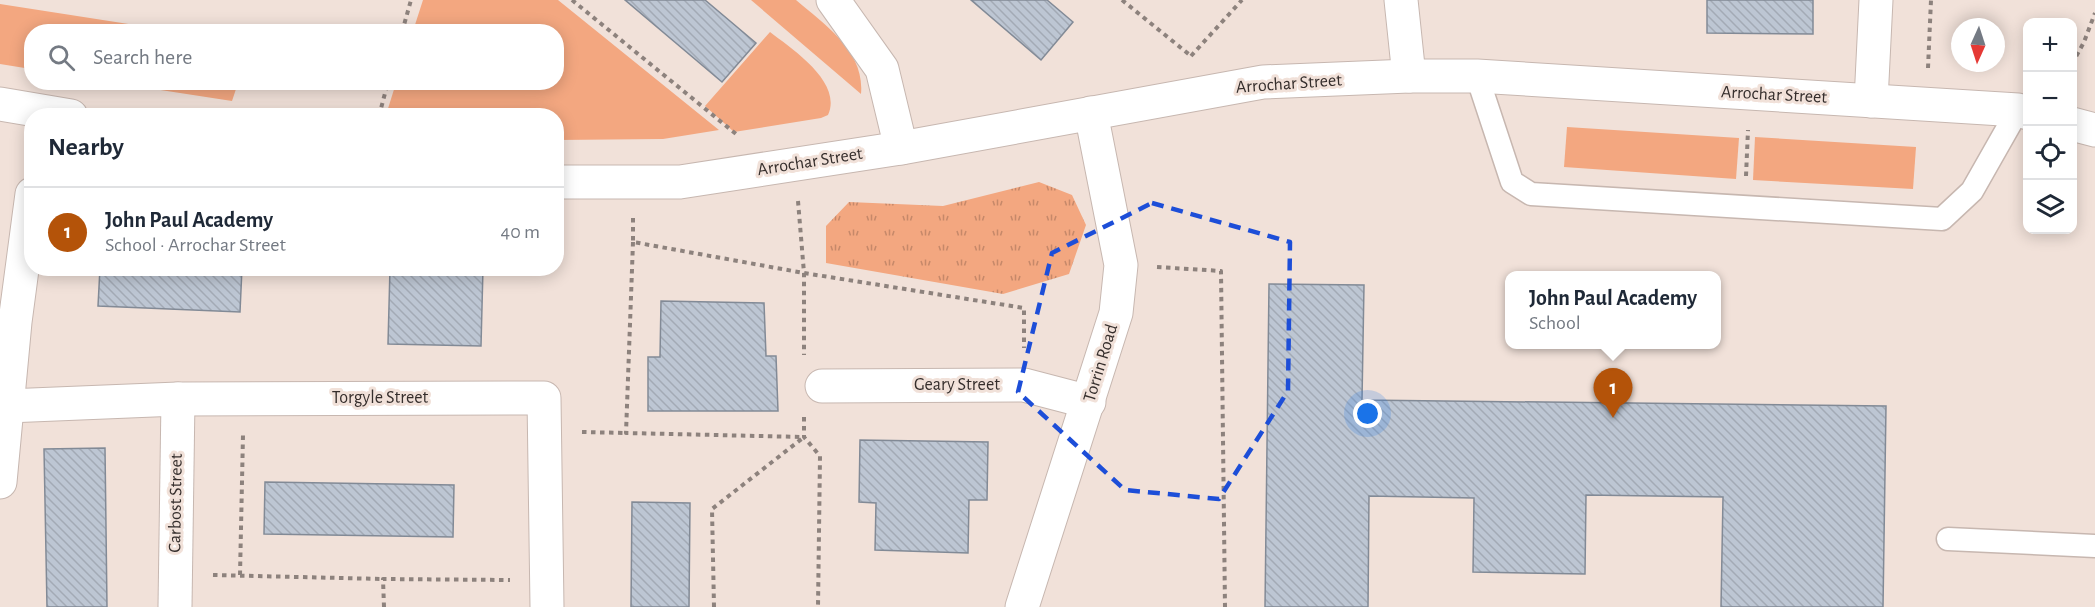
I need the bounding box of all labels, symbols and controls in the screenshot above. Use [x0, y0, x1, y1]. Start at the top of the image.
north arrow [1951, 18, 2005, 72]
map controls [2023, 18, 2077, 234]
button: + [2023, 18, 2077, 72]
search box [24, 24, 564, 90]
icon: search [45, 41, 78, 74]
text: Search here [93, 46, 192, 68]
street label: Arrochar Street [1235, 71, 1343, 97]
button: − [2023, 72, 2077, 126]
street label: Arrochar Street [1720, 83, 1828, 107]
button: locate [2023, 126, 2077, 180]
text: Nearby [48, 134, 124, 160]
street label: Arrochar Street [756, 145, 864, 179]
button: layers [2023, 180, 2077, 234]
text: John Paul Academy [105, 209, 273, 231]
text: 1 [64, 222, 71, 242]
text: 40 m [501, 222, 540, 242]
text: School · Arrochar Street [105, 235, 286, 255]
popup [1505, 271, 1721, 349]
text: John Paul Academy [1529, 287, 1697, 309]
text: School [1529, 313, 1581, 333]
street label: Torrin Road [1081, 322, 1121, 404]
pin: 1 [1594, 368, 1632, 418]
street label: Geary Street [914, 376, 1000, 394]
street label: Torgyle Street [332, 389, 429, 407]
your location [1353, 399, 1382, 428]
street label: Carbost Street [166, 453, 186, 553]

